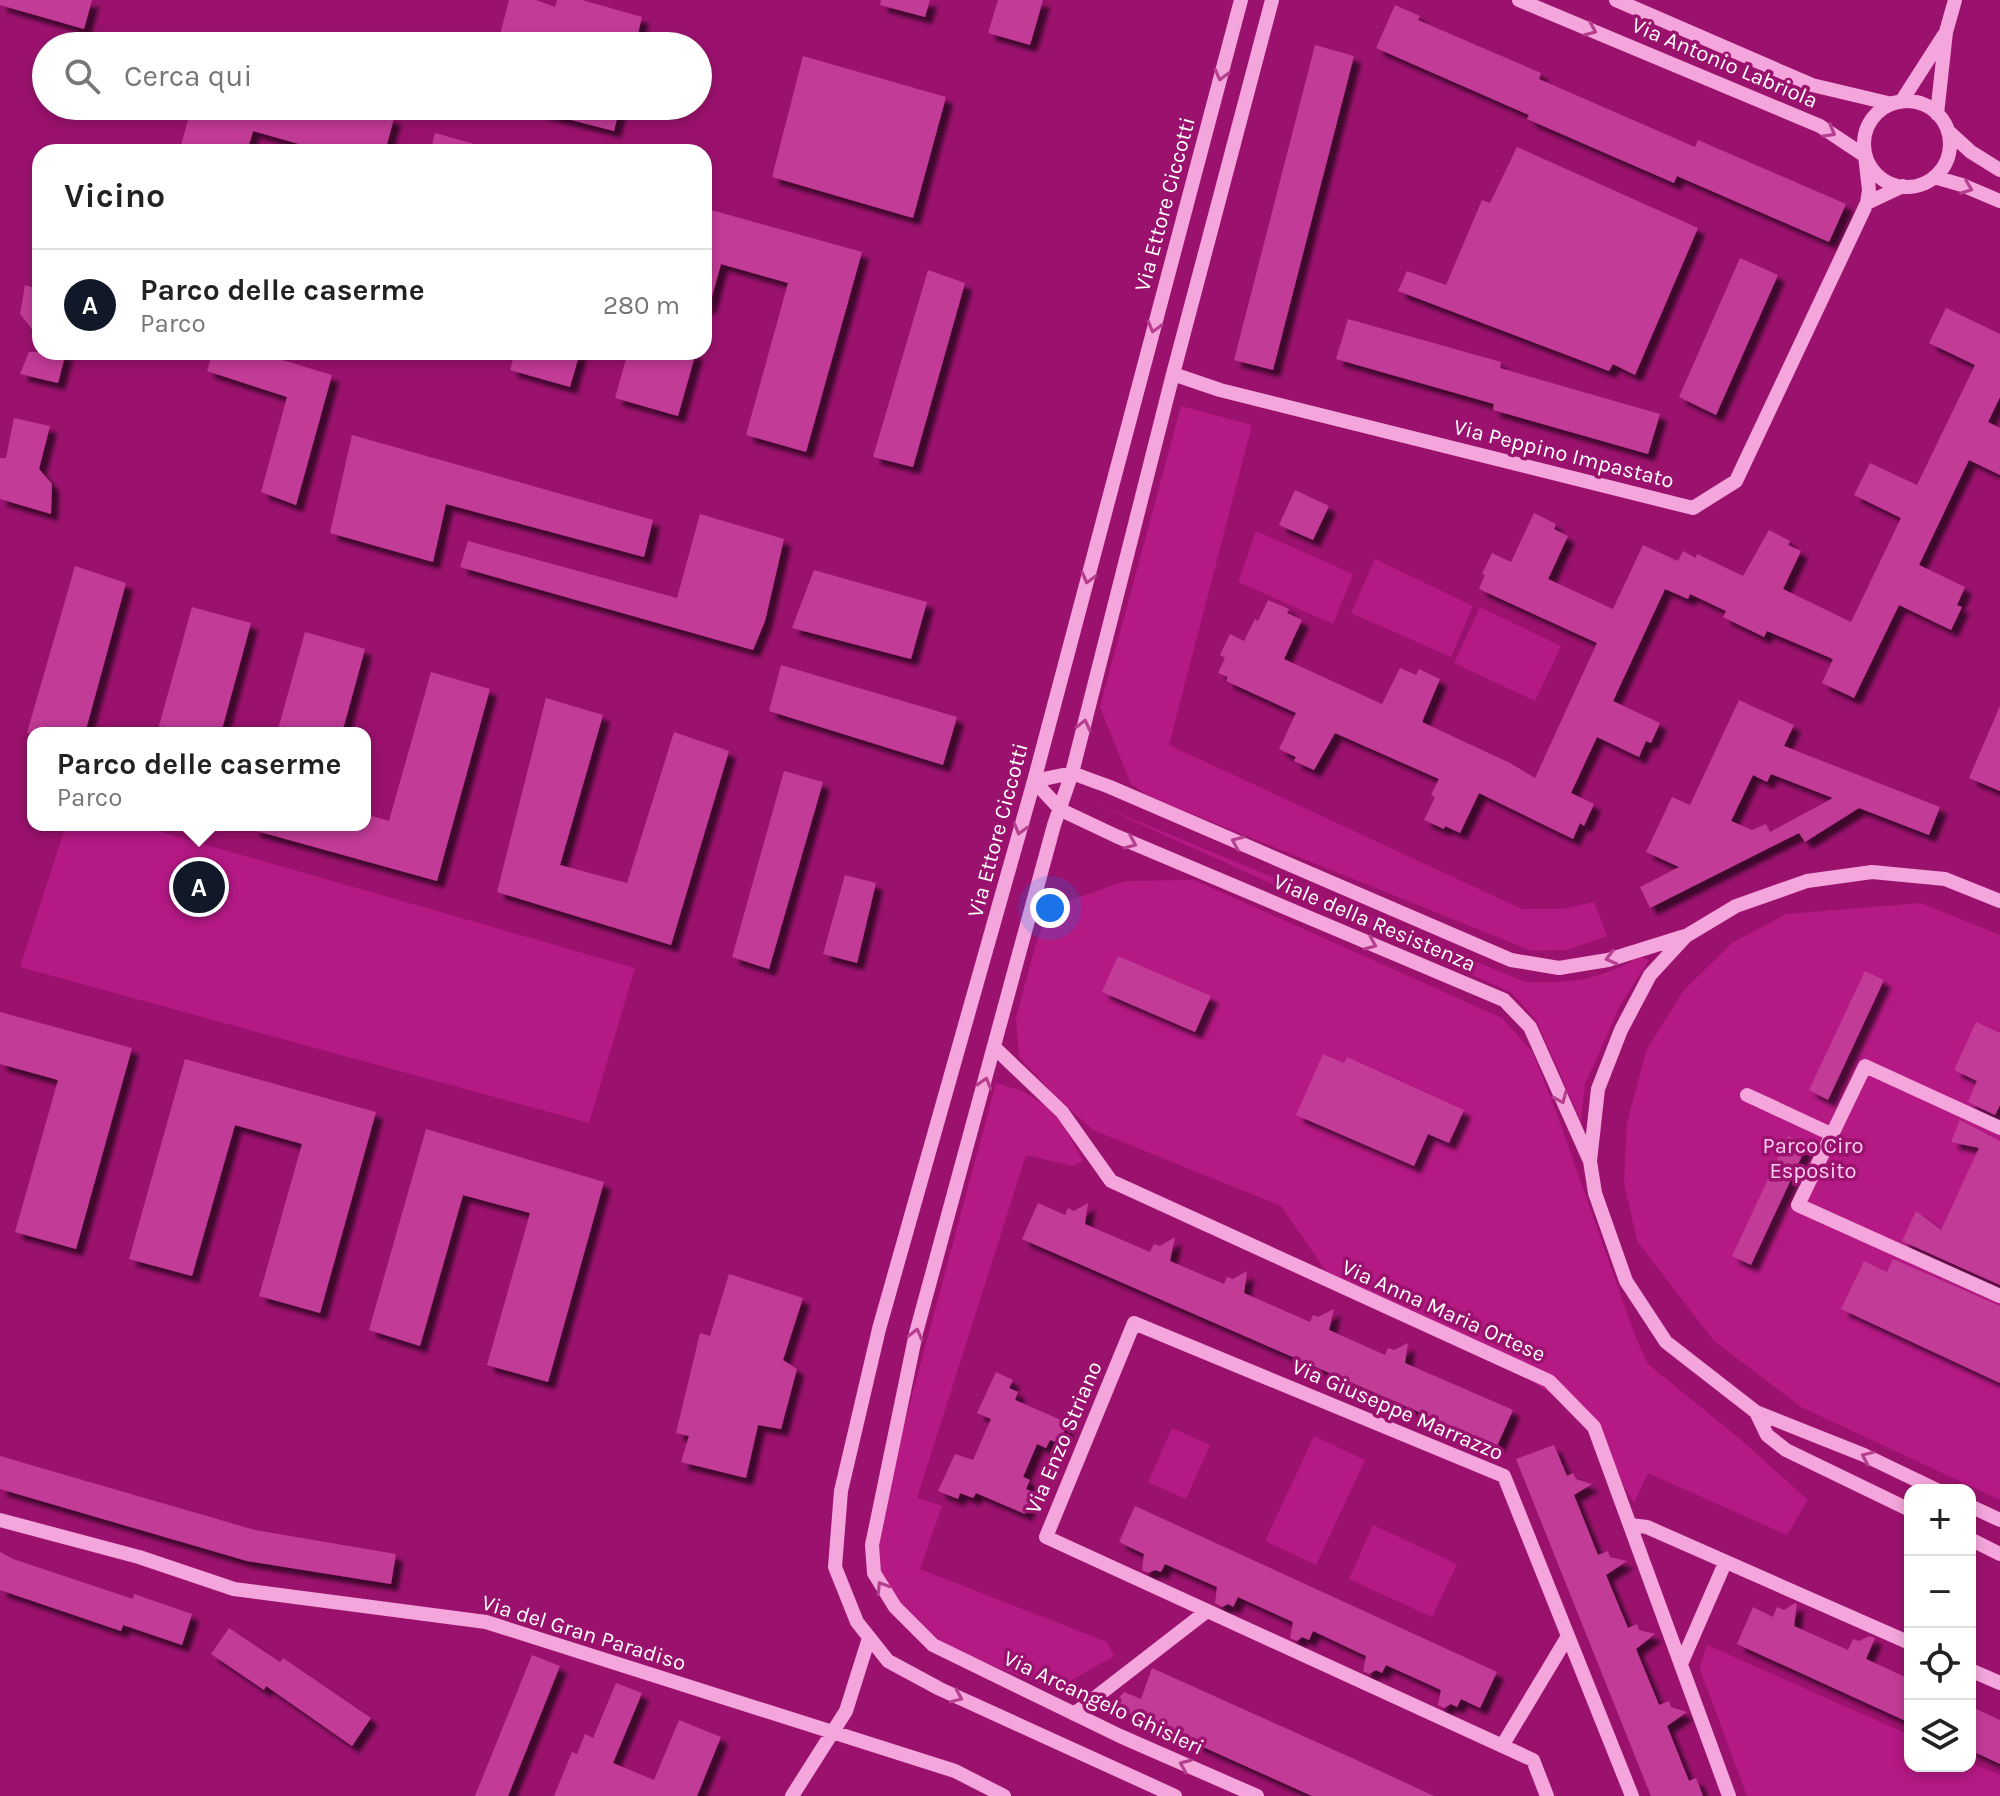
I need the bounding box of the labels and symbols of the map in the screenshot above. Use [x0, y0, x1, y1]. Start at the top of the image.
street label: Via Antonio Labriola [1628, 12, 1822, 114]
one-way arrow [1583, 20, 1597, 37]
one-way arrow [1214, 68, 1231, 82]
street label: Via Ettore Ciccotti [1129, 114, 1201, 294]
one-way arrow [1821, 122, 1836, 138]
one-way arrow [1959, 178, 1973, 195]
one-way arrow [1147, 319, 1164, 333]
street label: Via Peppino Impastato [1451, 414, 1677, 494]
one-way arrow [1080, 570, 1097, 584]
one-way arrow [1074, 718, 1091, 732]
street label: Via Ettore Ciccotti [962, 740, 1034, 920]
one-way arrow [1013, 822, 1030, 836]
one-way arrow [1123, 833, 1138, 849]
one-way arrow [1231, 835, 1245, 851]
pin: A [173, 857, 225, 917]
street label: Viale della Resistenza [1269, 868, 1480, 977]
your location [1030, 888, 1070, 928]
one-way arrow [1363, 934, 1377, 950]
one-way arrow [1605, 949, 1618, 966]
one-way arrow [976, 1077, 992, 1091]
one-way arrow [1552, 1090, 1568, 1105]
park label: Parco Ciro Esposito [1763, 1133, 1863, 1184]
street label: Via Anna Maria Ortese [1338, 1254, 1549, 1368]
one-way arrow [906, 1327, 923, 1341]
street label: Via Giuseppe Marrazzo [1288, 1354, 1507, 1466]
street label: Via Enzo Striano [1020, 1357, 1108, 1518]
one-way arrow [1861, 1450, 1875, 1466]
one-way arrow [877, 1581, 892, 1595]
street label: Via del Gran Paradiso [478, 1589, 689, 1676]
street label: Via Arcangelo Ghisleri [999, 1645, 1208, 1761]
one-way arrow [949, 1687, 964, 1703]
one-way arrow [1179, 1758, 1194, 1774]

